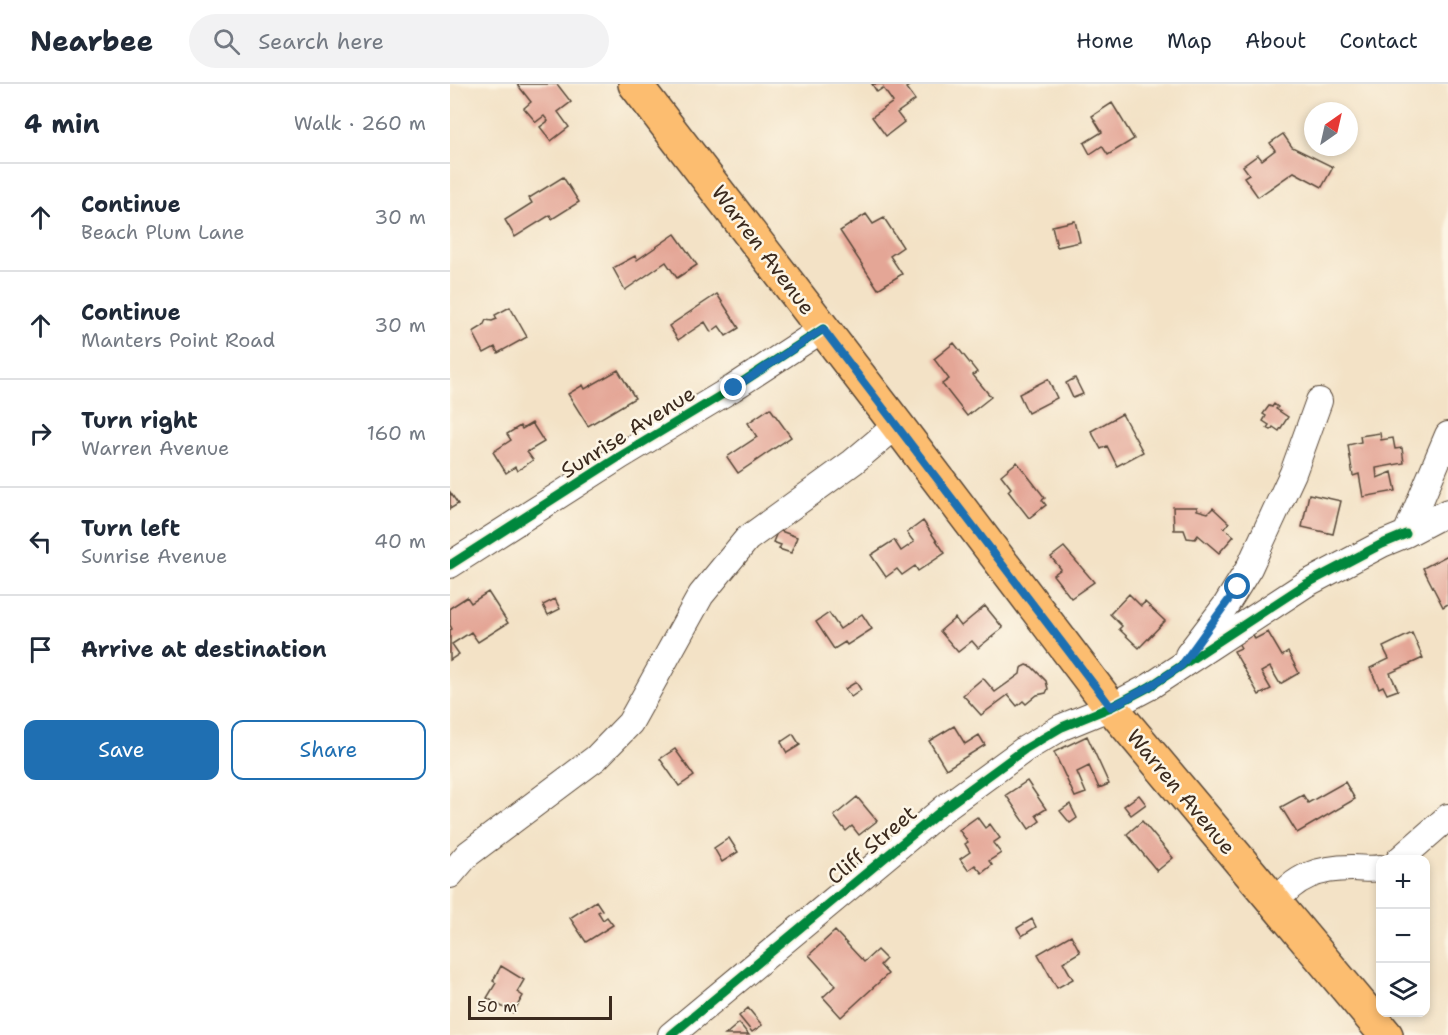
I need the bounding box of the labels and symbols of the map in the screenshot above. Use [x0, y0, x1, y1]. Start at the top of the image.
north arrow [1304, 102, 1358, 156]
street label: Warren Avenue [705, 179, 821, 321]
route end [720, 374, 746, 400]
street label: Sunrise Avenue [555, 379, 701, 485]
route start [1224, 573, 1250, 599]
street label: Warren Avenue [1120, 723, 1242, 861]
street label: Cliff Street [821, 799, 923, 891]
scale bar [468, 993, 612, 1020]

